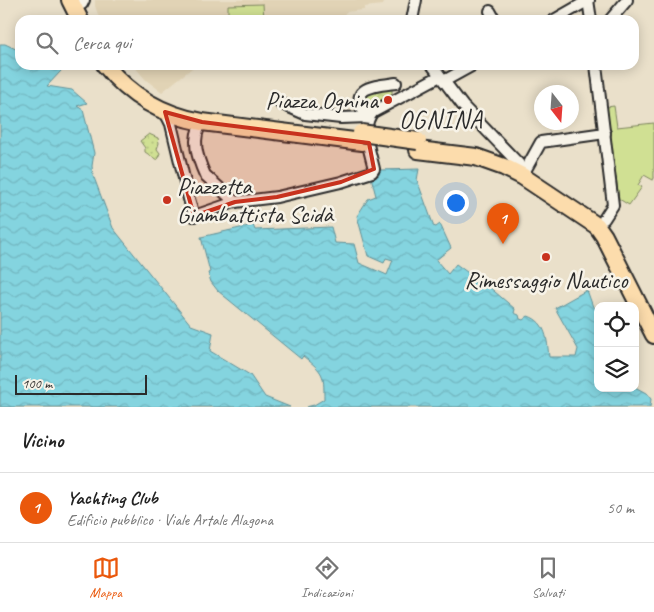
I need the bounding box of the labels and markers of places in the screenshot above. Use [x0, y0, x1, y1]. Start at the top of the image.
place label: Piazza Ognina [266, 85, 379, 115]
marker: Piazza Ognina [382, 94, 394, 106]
place label: Piazzetta Giambattista Scidà [177, 171, 334, 229]
marker: Piazzetta Giambattista Scidà [161, 194, 173, 206]
pin: 1 [487, 203, 519, 244]
marker: Rimessaggio Nautico [540, 251, 552, 263]
place label: Rimessaggio Nautico [464, 265, 629, 295]

